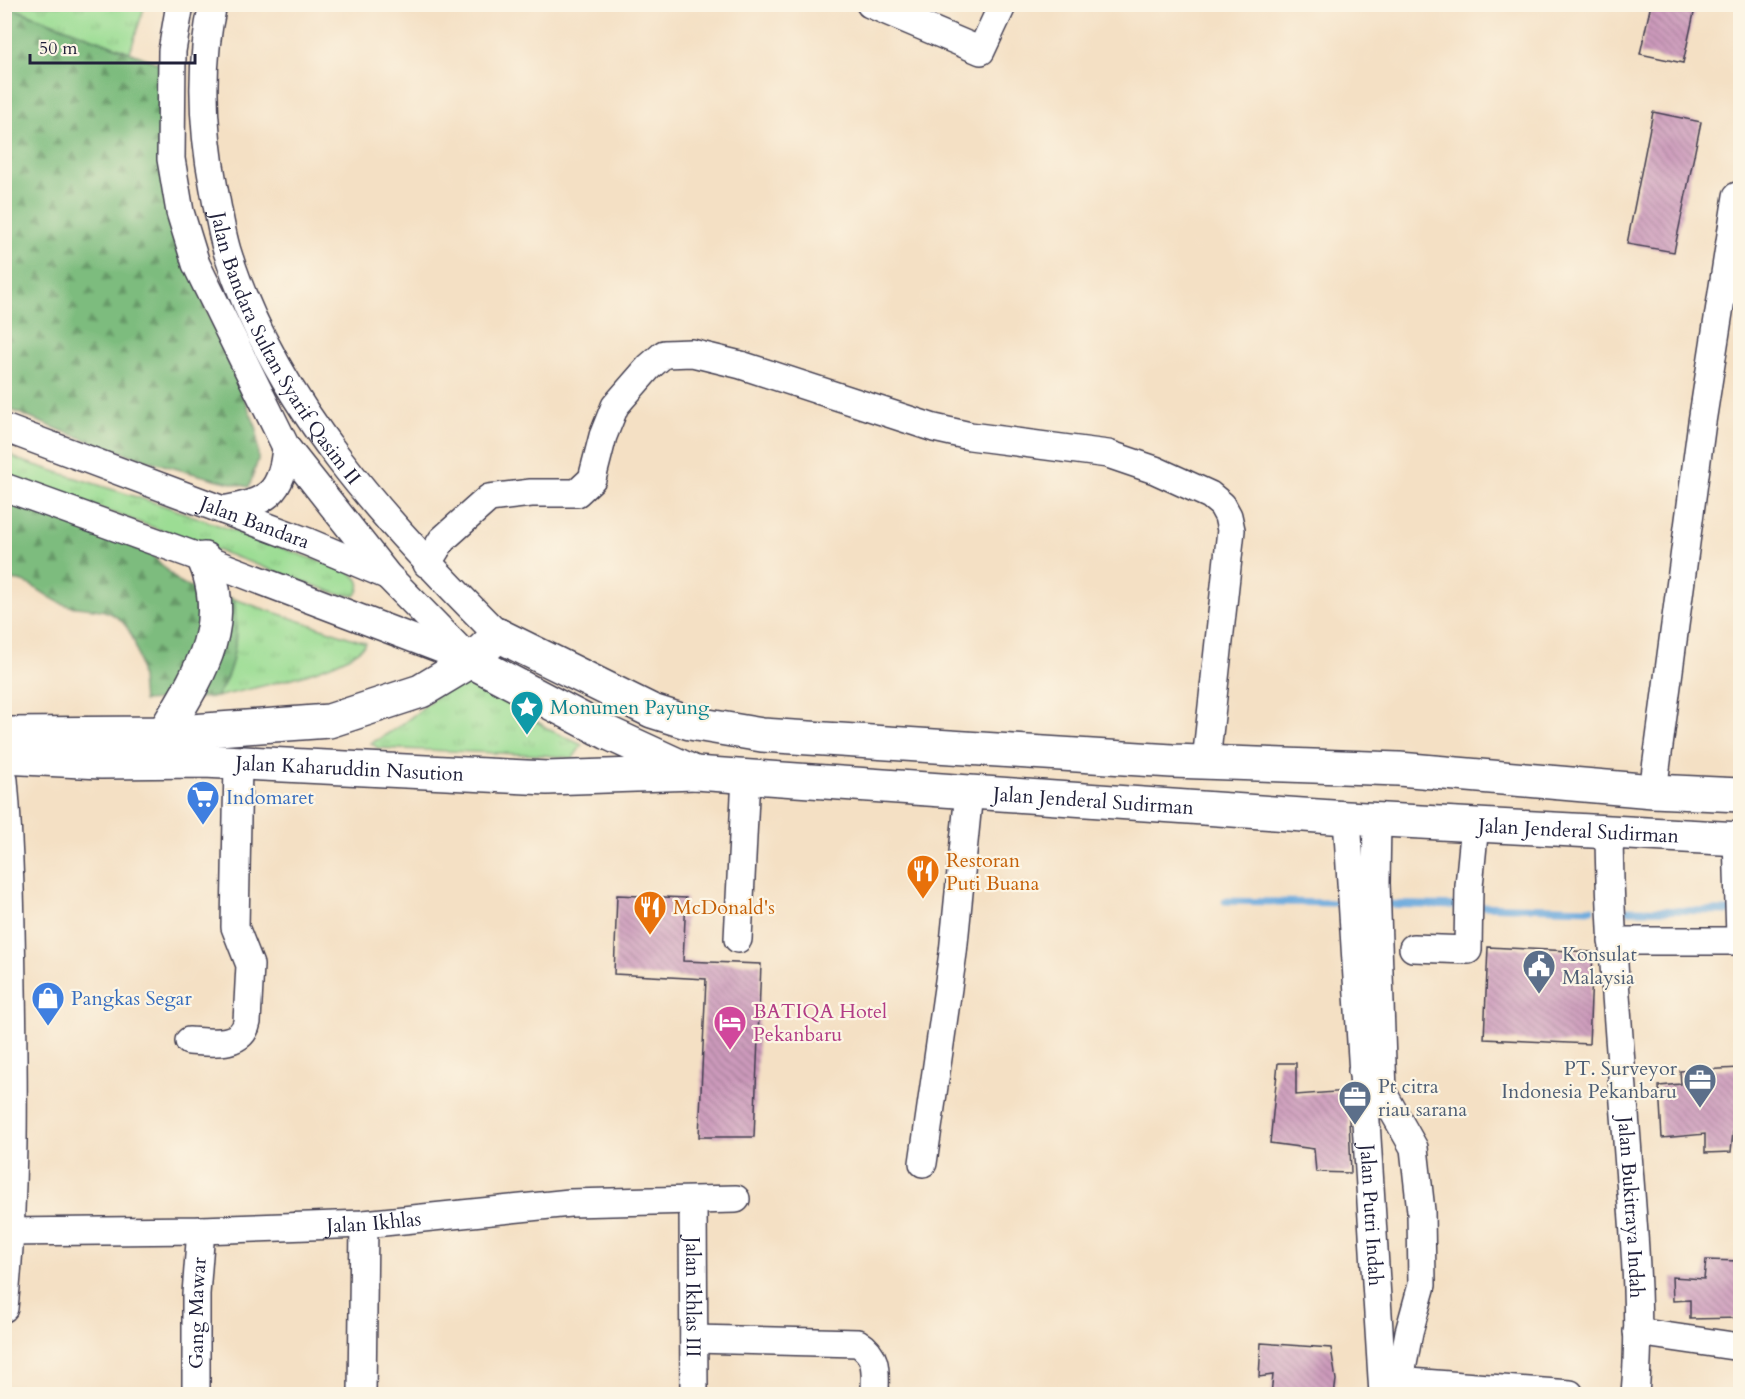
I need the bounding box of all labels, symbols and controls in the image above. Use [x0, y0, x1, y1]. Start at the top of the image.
scale bar [30, 27, 195, 65]
text: 50 m [39, 36, 78, 61]
street label: Jalan Bandara Sultan Syarif Qasim II [204, 207, 367, 490]
street label: Jalan Bandara [194, 488, 314, 555]
place icon: Monumen Payung [509, 689, 545, 736]
place label: Monumen Payung [550, 694, 710, 721]
street label: Jalan Kaharuddin Nasution [232, 749, 465, 787]
supermarket icon: Indomaret [185, 779, 221, 826]
street label: Jalan Jenderal Sudirman [989, 780, 1195, 821]
place label: Indomaret [226, 784, 315, 811]
street label: Jalan Jenderal Sudirman [1475, 811, 1680, 849]
place label: Restoran Puti Buana [946, 847, 1040, 897]
restaurant icon: Restoran Puti Buana [905, 853, 941, 900]
restaurant icon: McDonald's [632, 889, 668, 936]
place label: McDonald's [673, 894, 775, 921]
place label: Konsulat Malaysia [1562, 941, 1637, 991]
public building icon: Konsulat Malaysia [1521, 948, 1557, 995]
shop icon: Pangkas Segar [30, 980, 66, 1027]
place label: Pangkas Segar [71, 985, 192, 1012]
place label: BATIQA Hotel Pekanbaru [753, 998, 887, 1048]
hotel icon: BATIQA Hotel Pekanbaru [712, 1004, 748, 1051]
place label: PT. Surveyor Indonesia Pekanbaru [1501, 1055, 1678, 1105]
office icon: PT. Surveyor Indonesia Pekanbaru [1682, 1062, 1718, 1109]
place label: Pt citra riau sarana [1378, 1073, 1468, 1123]
office icon: Pt citra riau sarana [1337, 1079, 1373, 1126]
street label: Jalan Bukitraya Indah [1611, 1112, 1651, 1299]
street label: Jalan Putri Indah [1354, 1141, 1390, 1287]
street label: Jalan Ikhlas [323, 1205, 422, 1239]
street label: Jalan Ikhlas III [680, 1234, 707, 1357]
street label: Gang Mawar [182, 1255, 212, 1369]

